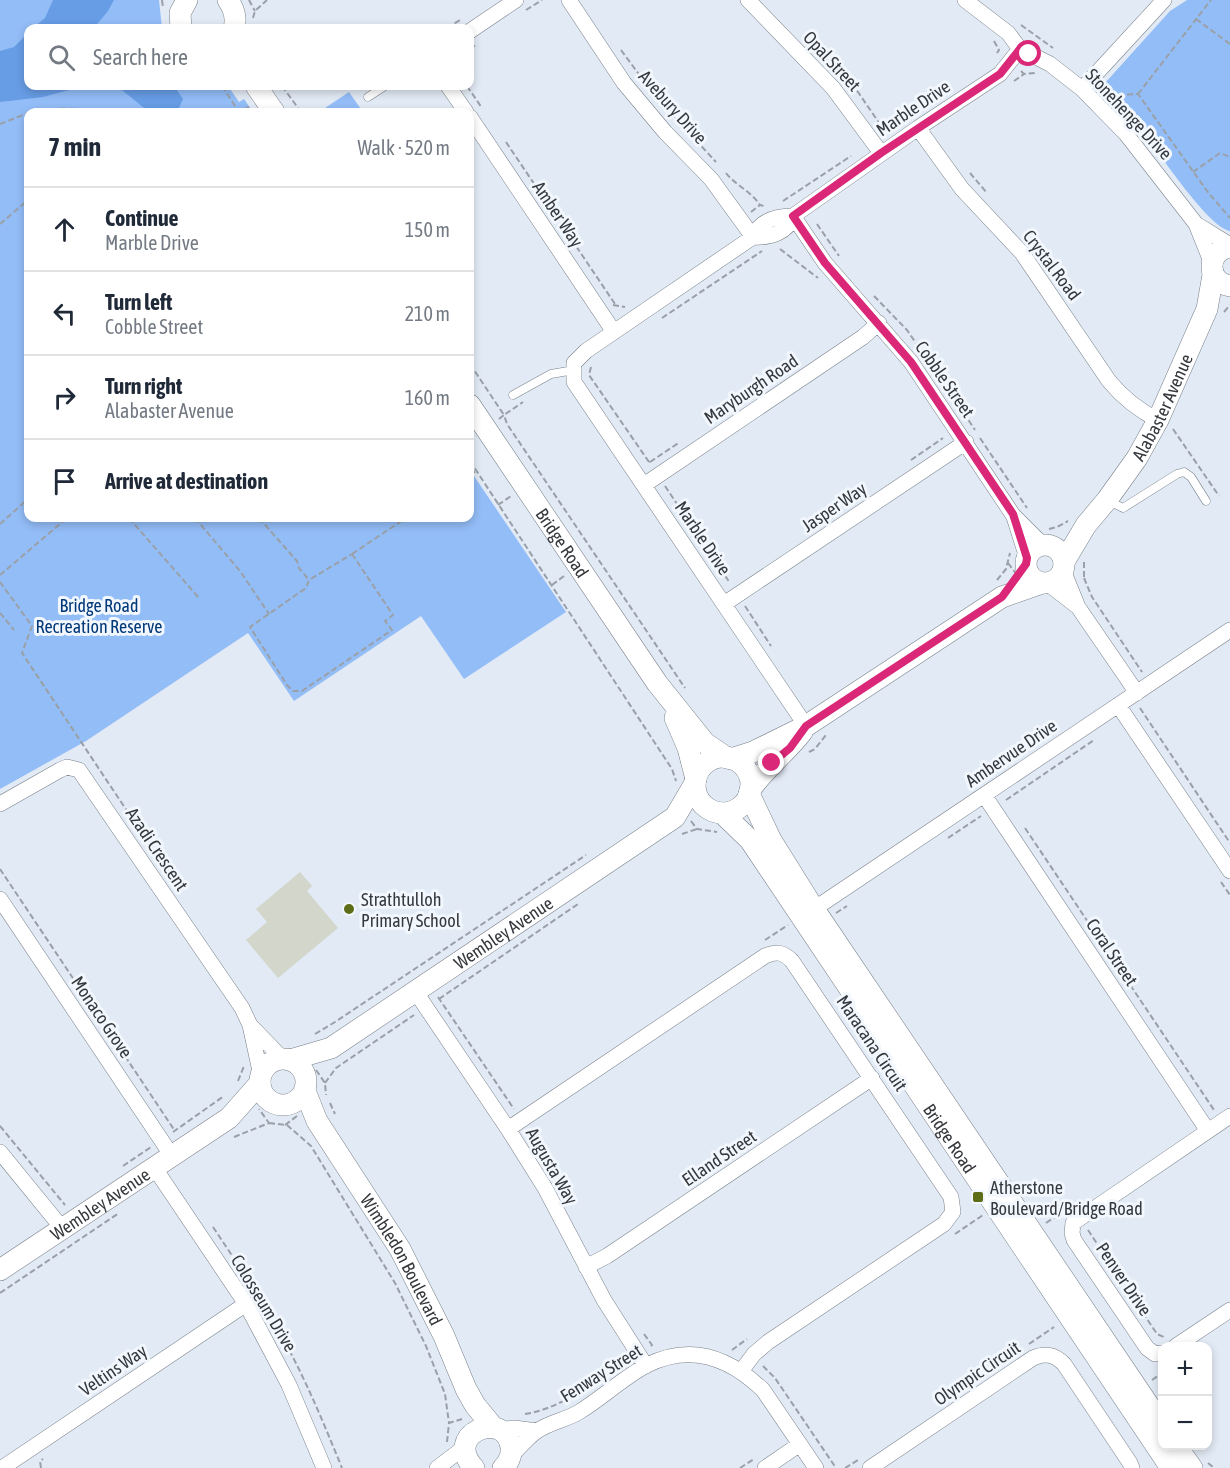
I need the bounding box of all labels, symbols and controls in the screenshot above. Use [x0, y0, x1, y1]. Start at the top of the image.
search box [24, 24, 474, 90]
street label: Opal Street [799, 27, 865, 95]
route start [1015, 40, 1041, 66]
icon: search [45, 41, 78, 74]
text: Search here [93, 44, 188, 70]
street label: Stonehenge Drive [1082, 64, 1176, 164]
street label: Avebury Drive [635, 66, 711, 148]
street label: Marble Drive [872, 76, 954, 140]
text: 7 min [48, 132, 101, 162]
text: Walk · 520 m [358, 136, 450, 159]
street label: Amber Way [528, 177, 588, 251]
text: Continue [105, 205, 179, 231]
icon: ahead [48, 213, 81, 246]
text: 150 m [405, 218, 450, 241]
street label: Crystal Road [1019, 226, 1085, 304]
text: Marble Drive [105, 231, 199, 254]
text: Turn left [105, 289, 172, 315]
icon: left [48, 297, 81, 330]
text: 210 m [405, 302, 450, 325]
text: Cobble Street [105, 315, 203, 338]
street label: Cobble Street [911, 337, 979, 421]
street label: Maryburgh Road [700, 350, 802, 428]
street label: Alabaster Avenue [1127, 350, 1196, 464]
text: Turn right [105, 373, 182, 399]
icon: right [48, 381, 81, 414]
text: 160 m [405, 386, 450, 409]
text: Alabaster Avenue [105, 399, 234, 422]
icon: arrive [48, 465, 81, 498]
text: Arrive at destination [105, 468, 268, 494]
street label: Jasper Way [798, 478, 870, 536]
street label: Marble Drive [671, 497, 735, 579]
street label: Bridge Road [532, 504, 593, 581]
park label: Bridge Road Recreation Reserve [36, 595, 163, 637]
street label: Ambervue Drive [961, 715, 1061, 791]
route end [758, 749, 784, 775]
street label: Azadi Crescent [122, 804, 192, 894]
place label: Strathtulloh Primary School [361, 889, 461, 931]
street label: Wembley Avenue [450, 892, 557, 973]
marker: Strathtulloh Primary School [342, 902, 356, 916]
street label: Coral Street [1082, 914, 1142, 990]
street label: Monaco Grove [67, 972, 137, 1062]
street label: Maracana Circuit [832, 991, 912, 1095]
street label: Bridge Road [919, 1100, 981, 1177]
street label: Augusta Way [522, 1124, 582, 1208]
street label: Elland Street [678, 1126, 760, 1190]
street label: Wembley Avenue [46, 1163, 154, 1244]
place label: Atherstone Boulevard/Bridge Road [990, 1177, 1143, 1219]
street label: Wimbledon Boulevard [357, 1190, 447, 1329]
marker: Atherstone Boulevard/Bridge Road [971, 1190, 985, 1204]
street label: Penver Drive [1092, 1238, 1156, 1320]
street label: Colosseum Drive [227, 1251, 301, 1355]
street label: Olympic Circuit [930, 1336, 1024, 1410]
street label: Veltins Way [75, 1340, 151, 1400]
street label: Fenway Street [556, 1340, 646, 1406]
map controls [1158, 1342, 1212, 1450]
button: + [1158, 1342, 1212, 1396]
button: − [1158, 1396, 1212, 1450]

